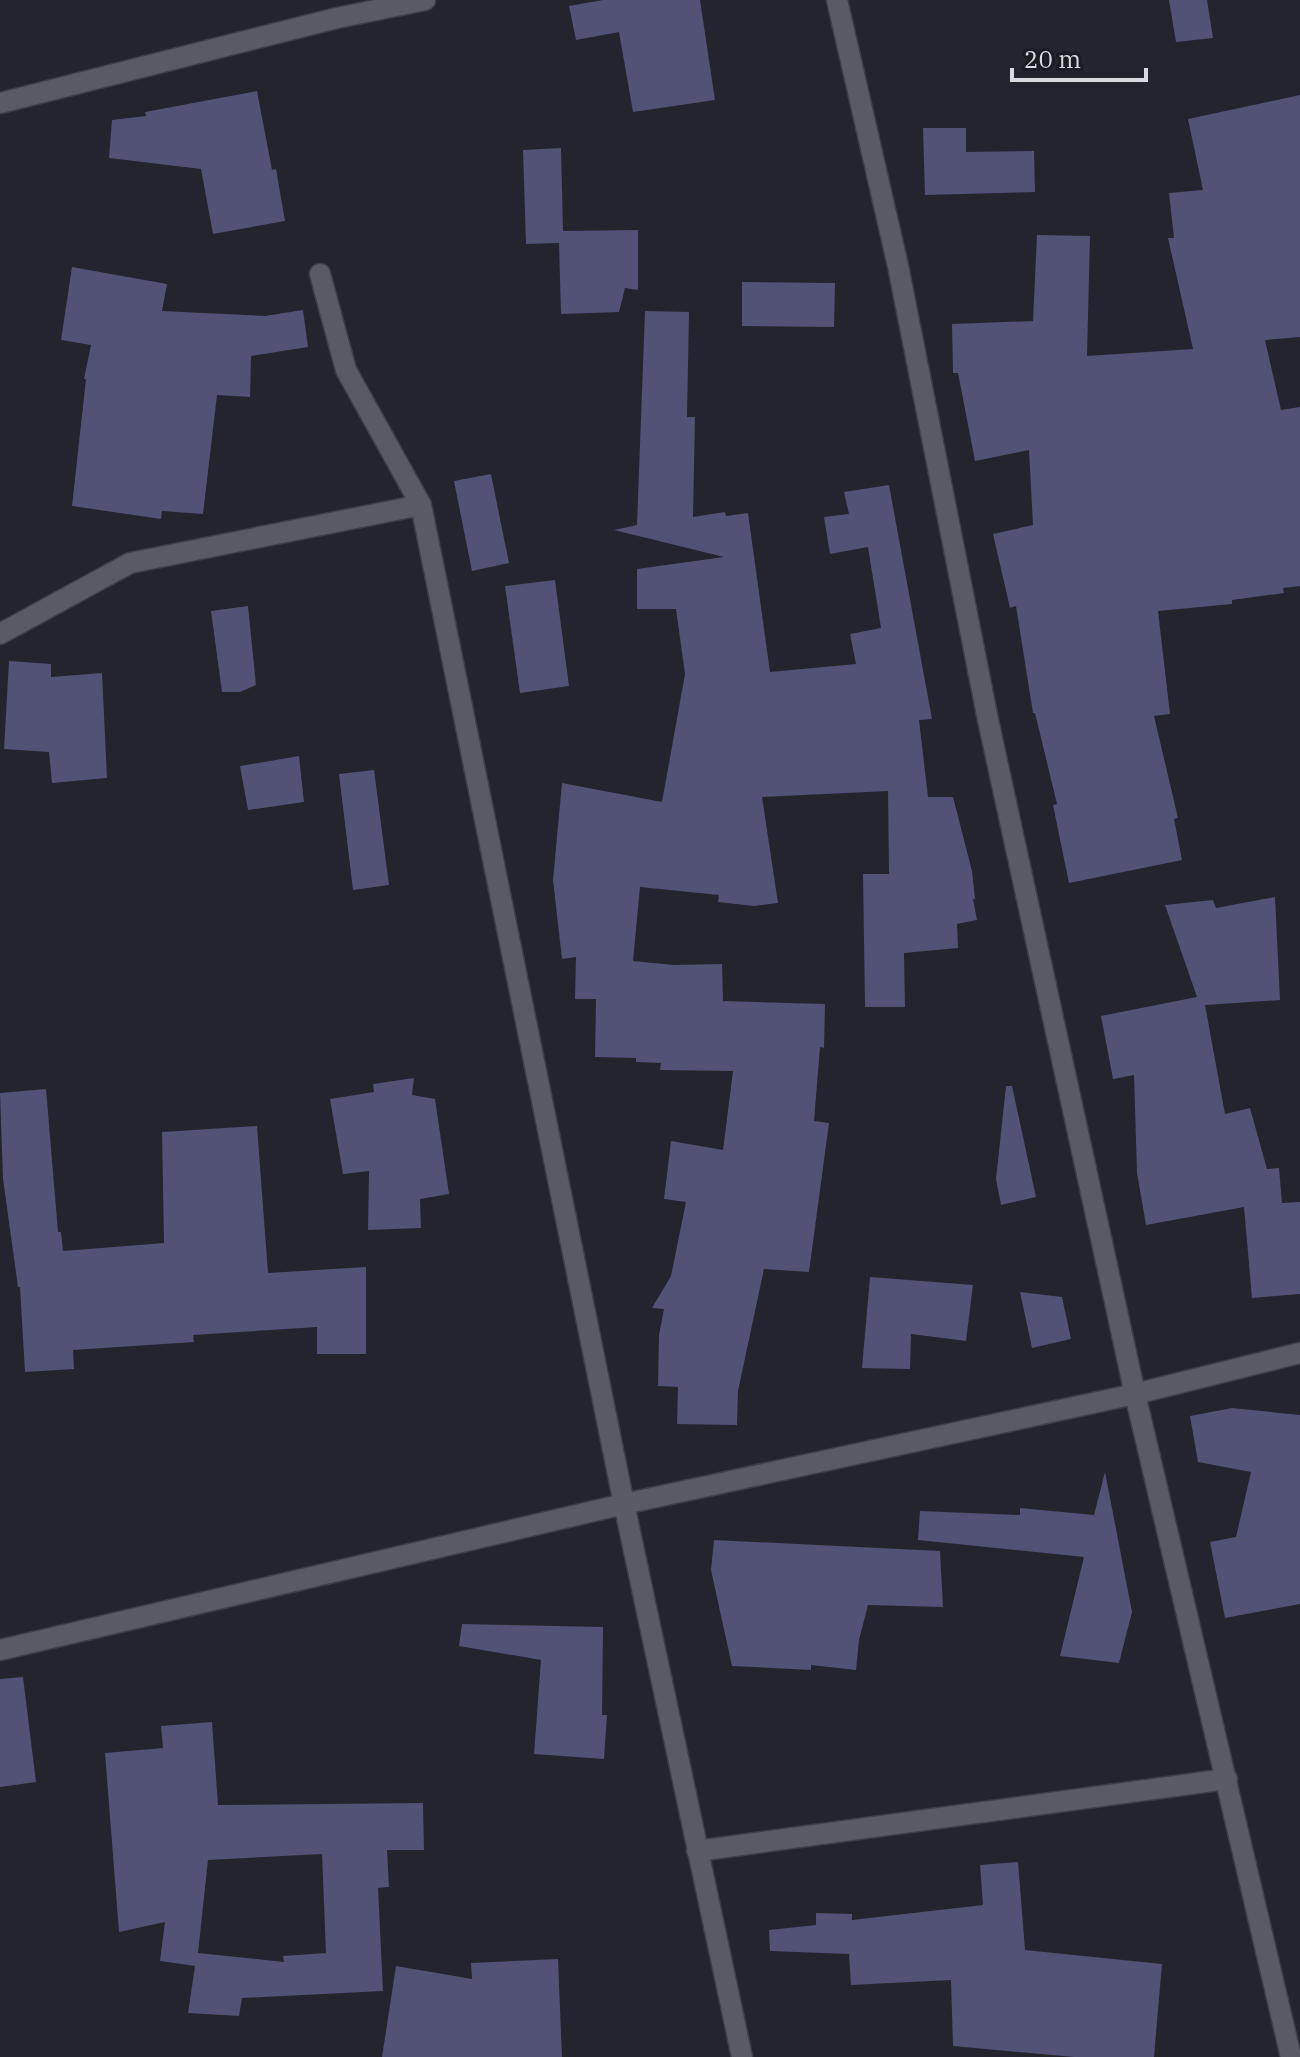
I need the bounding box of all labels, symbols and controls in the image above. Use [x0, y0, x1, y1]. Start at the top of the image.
scale bar [1012, 32, 1146, 82]
text: 20 m [1024, 43, 1081, 75]

